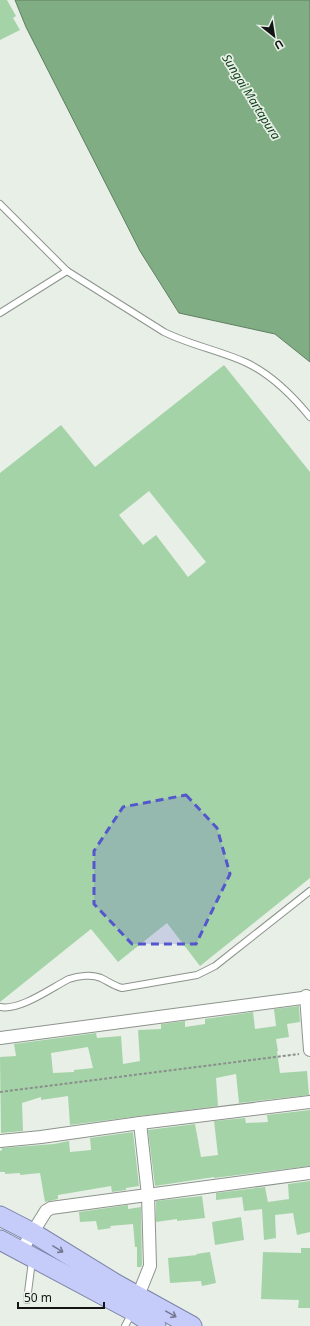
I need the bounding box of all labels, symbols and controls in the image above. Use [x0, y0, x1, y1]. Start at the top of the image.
north arrow [254, 16, 294, 56]
text: U [272, 37, 287, 54]
water label: Sungai Martapura [218, 51, 285, 143]
one-way arrow [53, 1244, 64, 1253]
scale bar [18, 1284, 104, 1310]
text: 50 m [24, 1289, 52, 1306]
one-way arrow [165, 1311, 177, 1319]

